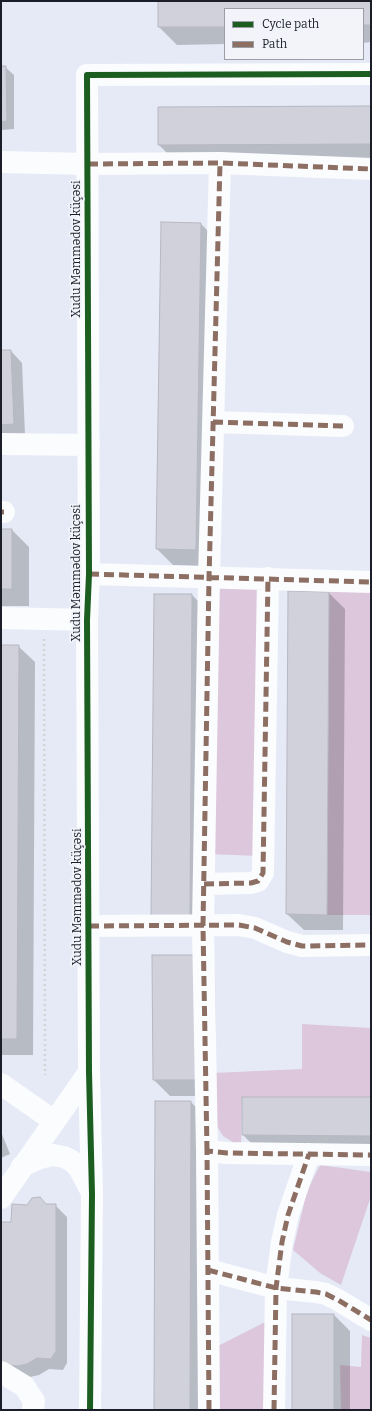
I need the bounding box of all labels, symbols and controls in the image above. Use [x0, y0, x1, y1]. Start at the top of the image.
legend [224, 8, 364, 60]
text: Cycle path [262, 17, 319, 31]
text: Path [262, 37, 287, 51]
street label: Xudu Məmmədov küçəsi [70, 180, 84, 318]
street label: Xudu Məmmədov küçəsi [70, 504, 84, 642]
street label: Xudu Məmmədov küçəsi [71, 828, 85, 966]

